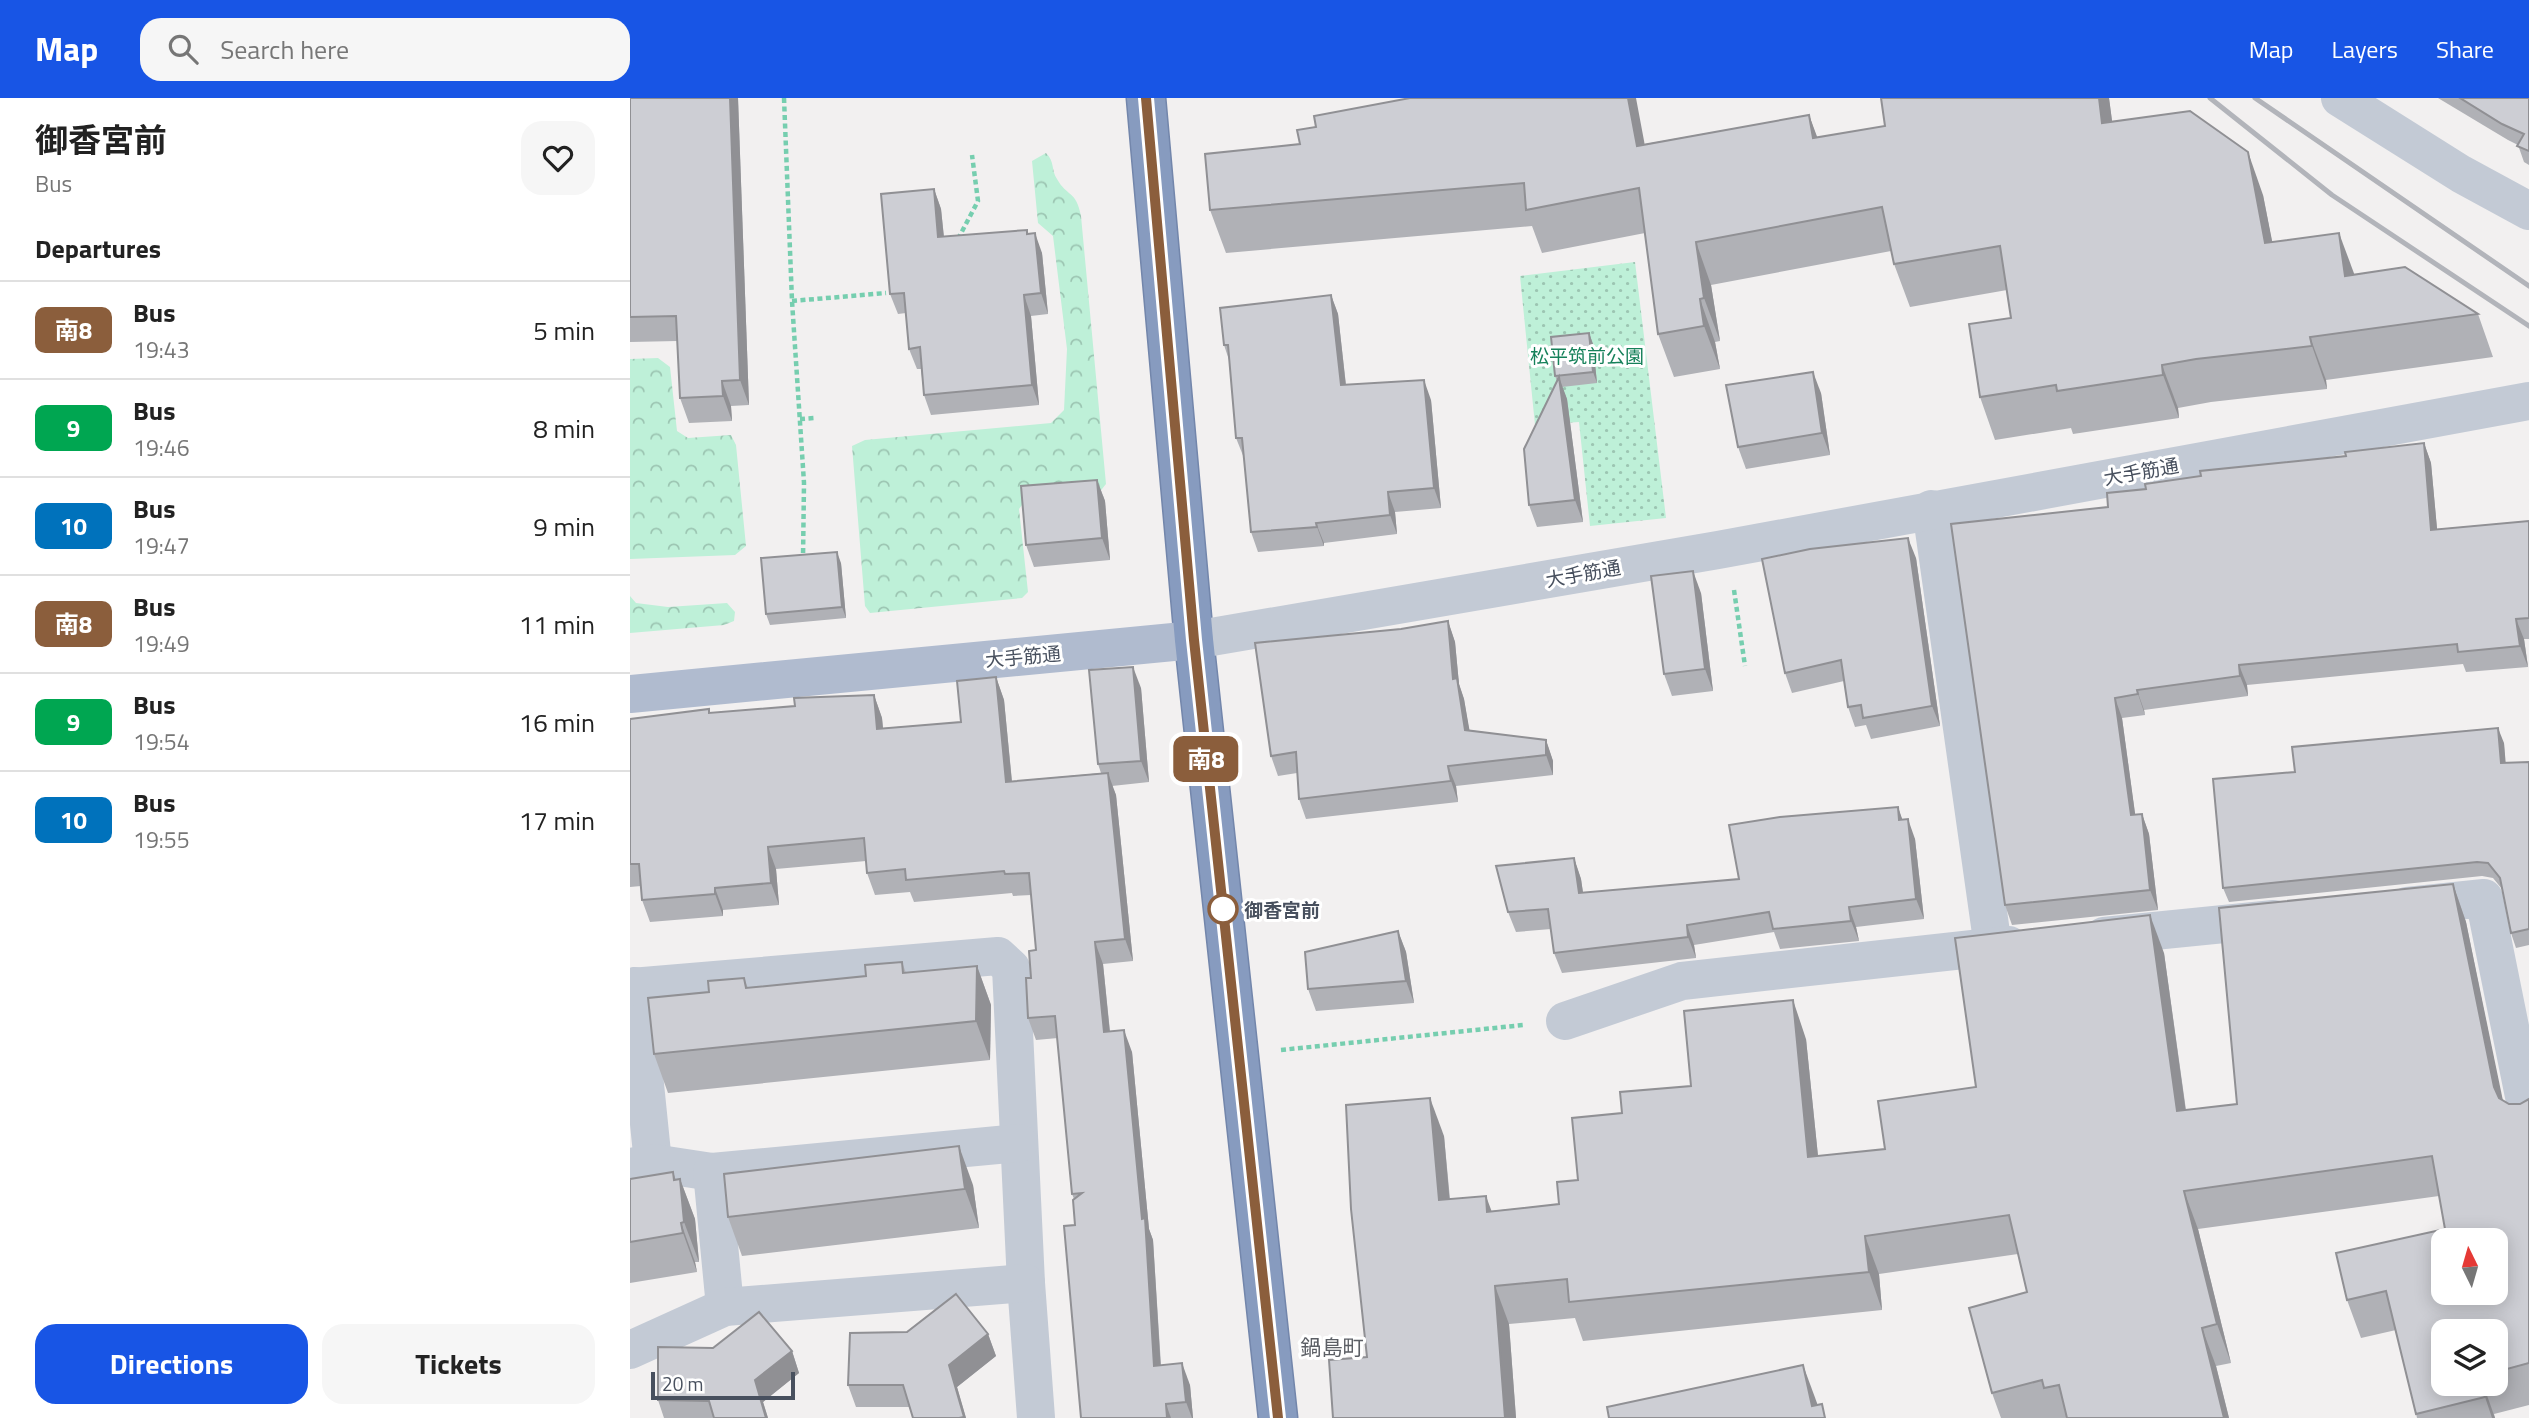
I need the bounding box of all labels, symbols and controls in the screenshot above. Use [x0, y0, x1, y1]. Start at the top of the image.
search box [140, 18, 630, 81]
text: Map [35, 24, 98, 74]
icon: search [164, 30, 202, 68]
text: Search here [220, 30, 349, 69]
text: Map [2249, 31, 2294, 67]
text: Layers [2332, 31, 2398, 67]
text: Share [2436, 31, 2494, 67]
text: 御香宮前 [35, 115, 167, 165]
button: heart [521, 121, 595, 195]
text: Bus [35, 166, 72, 201]
text: Departures [35, 229, 161, 268]
text: Bus [133, 293, 175, 332]
text: 5 min [533, 311, 595, 350]
text: 南8 [55, 312, 92, 348]
text: 19:43 [133, 332, 190, 367]
park label: 松平筑前公園 [1530, 341, 1644, 370]
text: Bus [133, 391, 175, 430]
text: 8 min [533, 409, 595, 448]
text: 9 [67, 410, 80, 446]
text: 19:46 [133, 430, 190, 465]
street label: 大手筋通 [2101, 450, 2181, 492]
text: Bus [133, 489, 175, 528]
text: 9 min [533, 507, 595, 546]
text: 10 [60, 508, 87, 544]
text: 19:47 [133, 528, 190, 563]
street label: 大手筋通 [1543, 552, 1623, 594]
text: Bus [133, 587, 175, 626]
text: 11 min [519, 605, 595, 644]
text: 南8 [55, 606, 92, 642]
text: 19:49 [133, 626, 190, 661]
street label: 大手筋通 [984, 638, 1062, 674]
text: Bus [133, 685, 175, 724]
text: 16 min [519, 703, 595, 742]
text: 9 [67, 704, 80, 740]
text: 19:54 [133, 724, 190, 759]
line badge: 南8 [1174, 736, 1238, 782]
text: 南8 [1187, 741, 1225, 777]
text: Bus [133, 783, 175, 822]
text: 17 min [519, 801, 595, 840]
text: 10 [60, 802, 87, 838]
text: 19:55 [133, 822, 190, 857]
marker: 御香宮前 [1208, 894, 1238, 924]
place label: 御香宮前 [1244, 895, 1320, 924]
north arrow [2431, 1228, 2508, 1306]
map controls [2431, 1228, 2508, 1396]
button: layers [2431, 1319, 2508, 1396]
button: Directions [35, 1324, 308, 1404]
button: Tickets [322, 1324, 595, 1404]
district label: 鍋島町 [1301, 1331, 1364, 1363]
scale bar [651, 1369, 794, 1401]
text: 20 m [662, 1369, 703, 1398]

